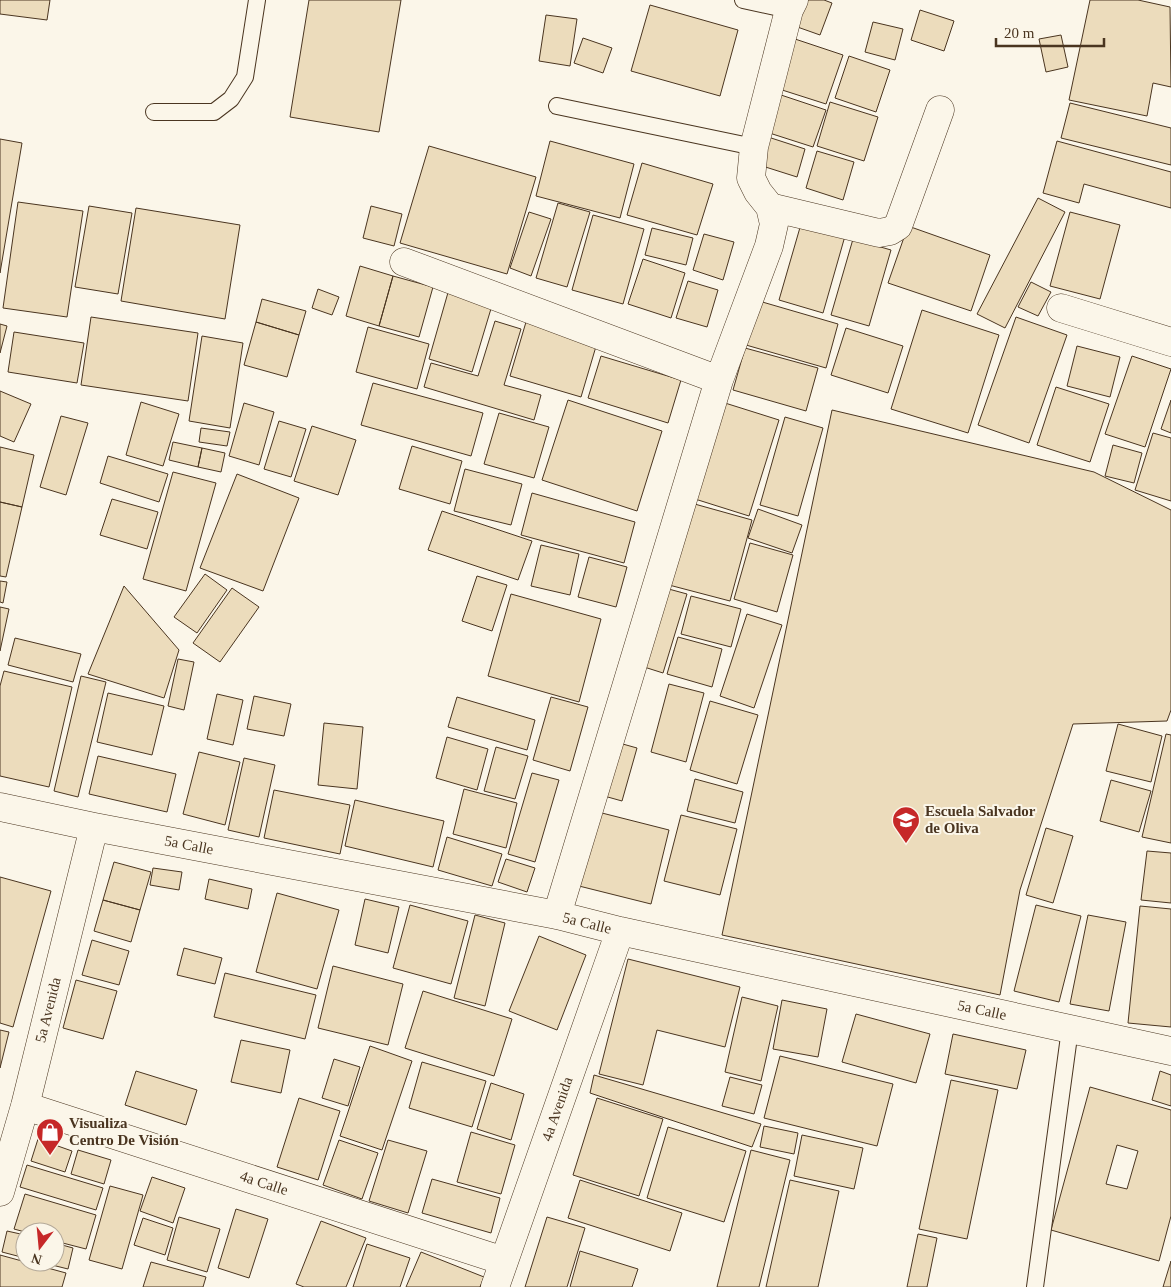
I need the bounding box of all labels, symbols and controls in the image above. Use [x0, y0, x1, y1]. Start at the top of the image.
scale bar [996, 15, 1104, 47]
text: 20 m [1004, 25, 1035, 41]
place label: Escuela Salvador de Oliva [925, 803, 1036, 836]
school or university icon: Escuela Salvador de Oliva [891, 805, 921, 844]
street label: 5a Calle [163, 832, 215, 858]
street label: 5a Calle [561, 909, 613, 937]
street label: 5a Avenida [32, 975, 64, 1044]
street label: 5a Calle [956, 997, 1008, 1023]
street label: 4a Avenida [539, 1075, 576, 1143]
place label: Visualiza Centro De Visión [69, 1115, 179, 1148]
shop icon: Visualiza Centro De Visión [35, 1117, 65, 1156]
street label: 4a Calle [238, 1168, 290, 1198]
north arrow [15, 1222, 65, 1272]
text: N [30, 1250, 43, 1268]

